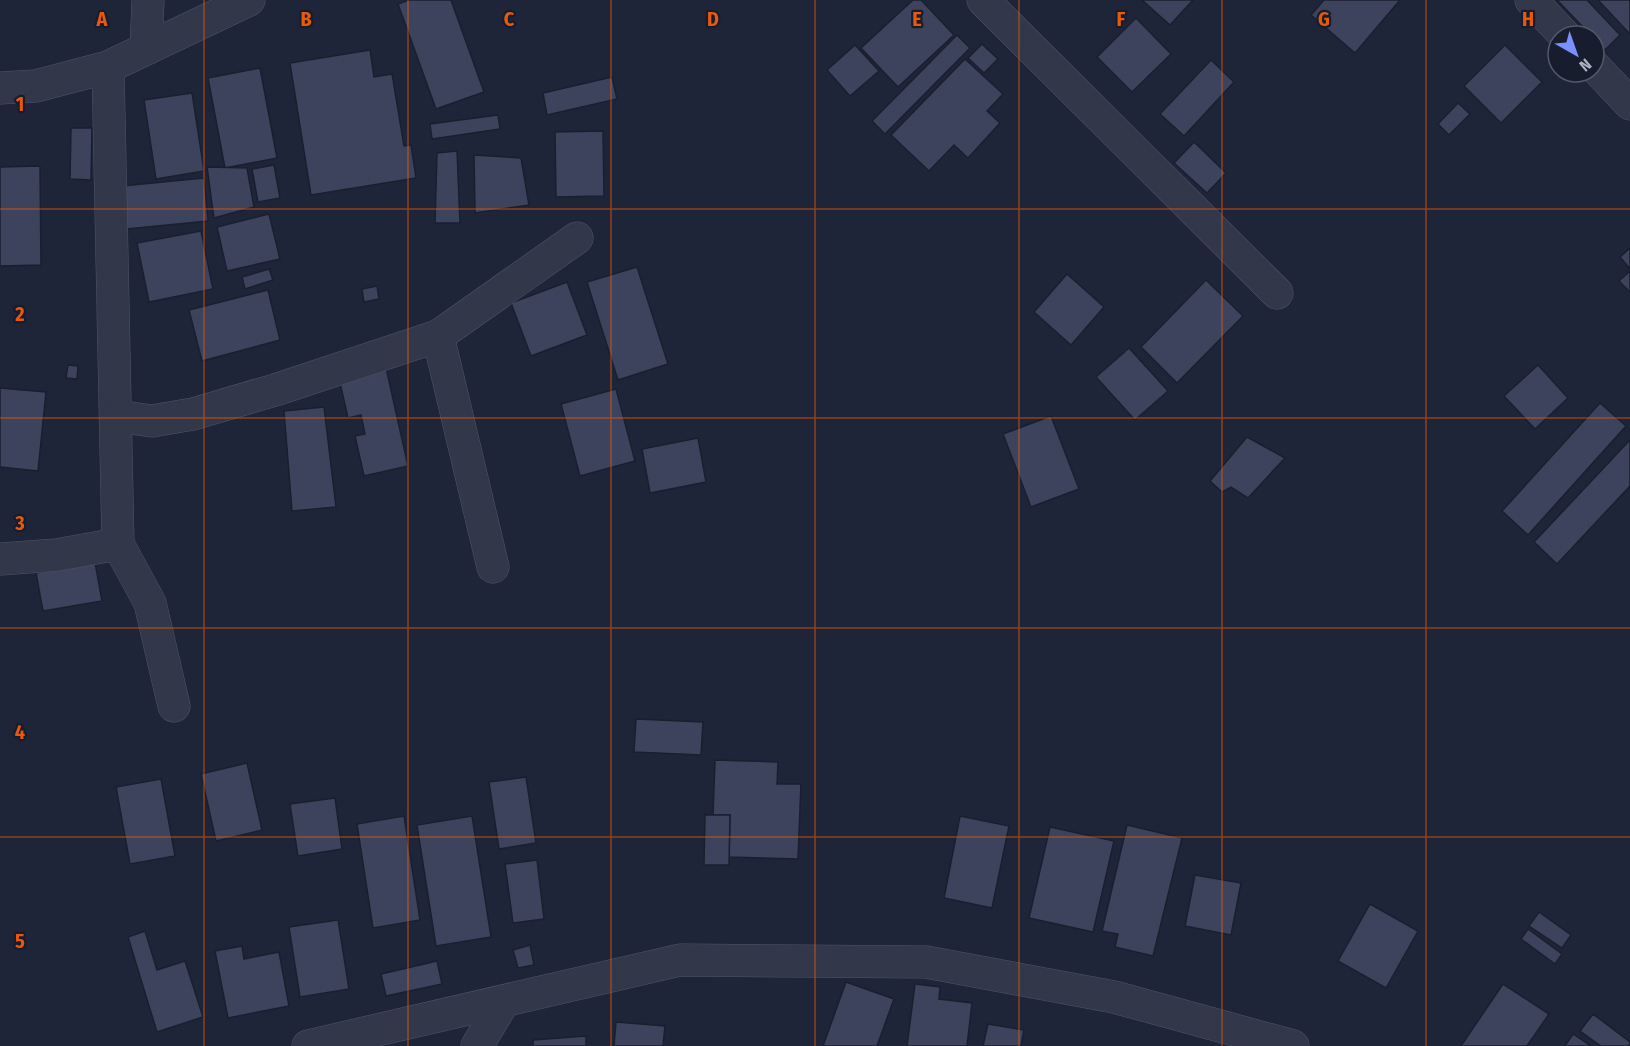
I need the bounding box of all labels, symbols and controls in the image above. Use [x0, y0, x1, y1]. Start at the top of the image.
text: A [96, 7, 109, 31]
text: B [300, 7, 312, 31]
text: C [504, 7, 515, 31]
text: D [707, 7, 719, 31]
text: E [912, 7, 922, 31]
text: F [1117, 7, 1126, 31]
text: G [1318, 7, 1330, 31]
text: H [1522, 7, 1534, 31]
north arrow [1546, 24, 1606, 84]
text: N [1576, 55, 1595, 75]
text: 1 [16, 92, 24, 116]
text: 2 [14, 302, 25, 326]
text: 3 [14, 511, 25, 535]
text: 4 [15, 720, 25, 744]
text: 5 [15, 929, 25, 953]

